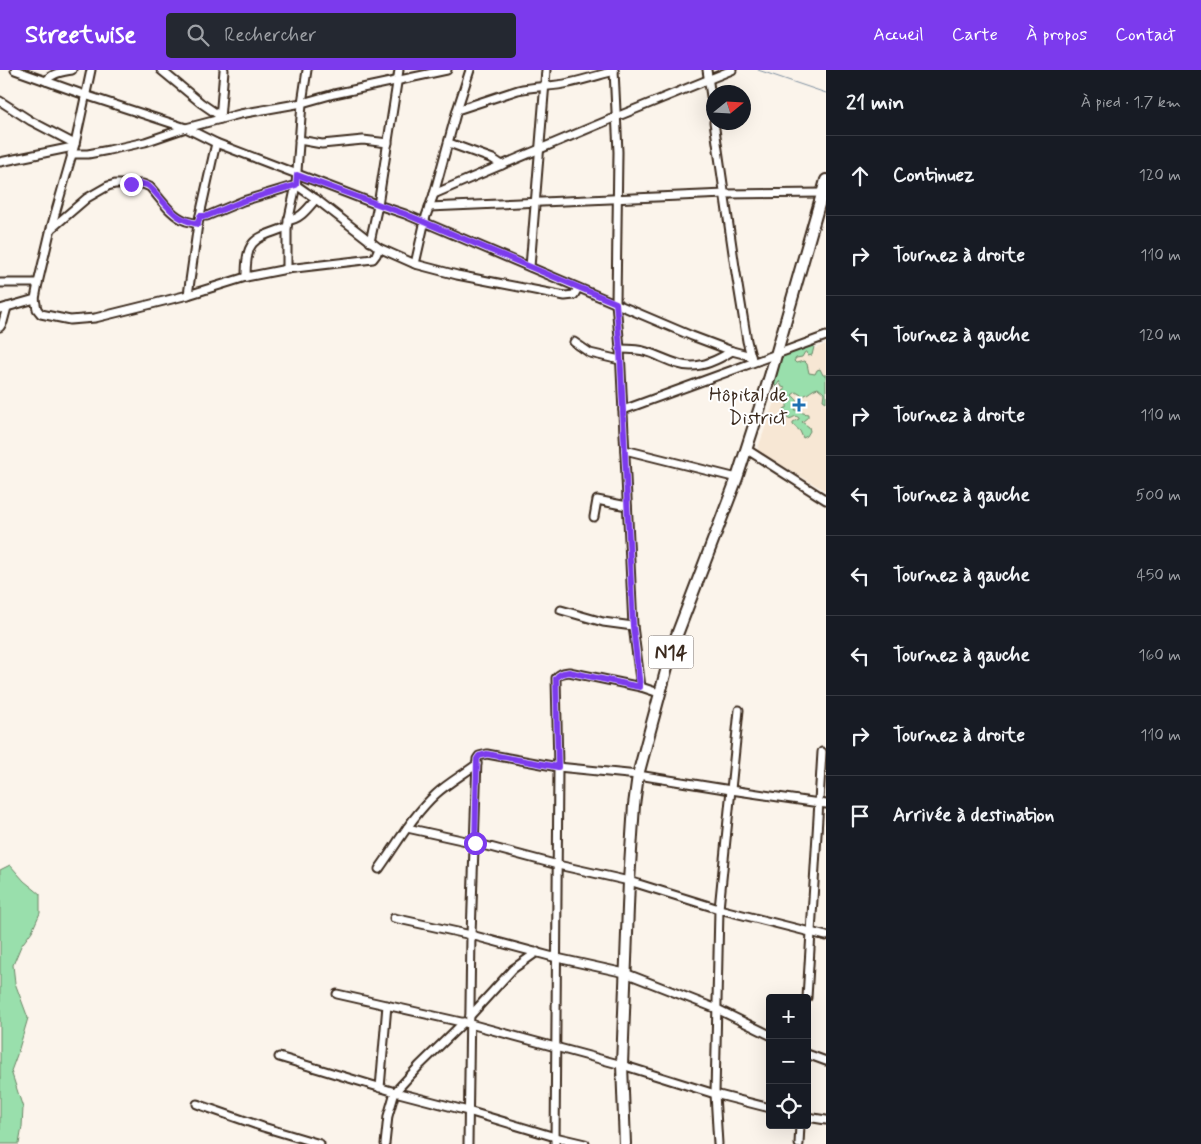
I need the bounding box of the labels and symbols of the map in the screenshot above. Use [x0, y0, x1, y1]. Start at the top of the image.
north arrow [706, 85, 751, 130]
route end [120, 173, 143, 196]
place label: Hôpital de District [709, 382, 788, 432]
marker: Hôpital de District [792, 398, 806, 412]
road number: N14 [648, 636, 694, 668]
route start [464, 832, 487, 855]

